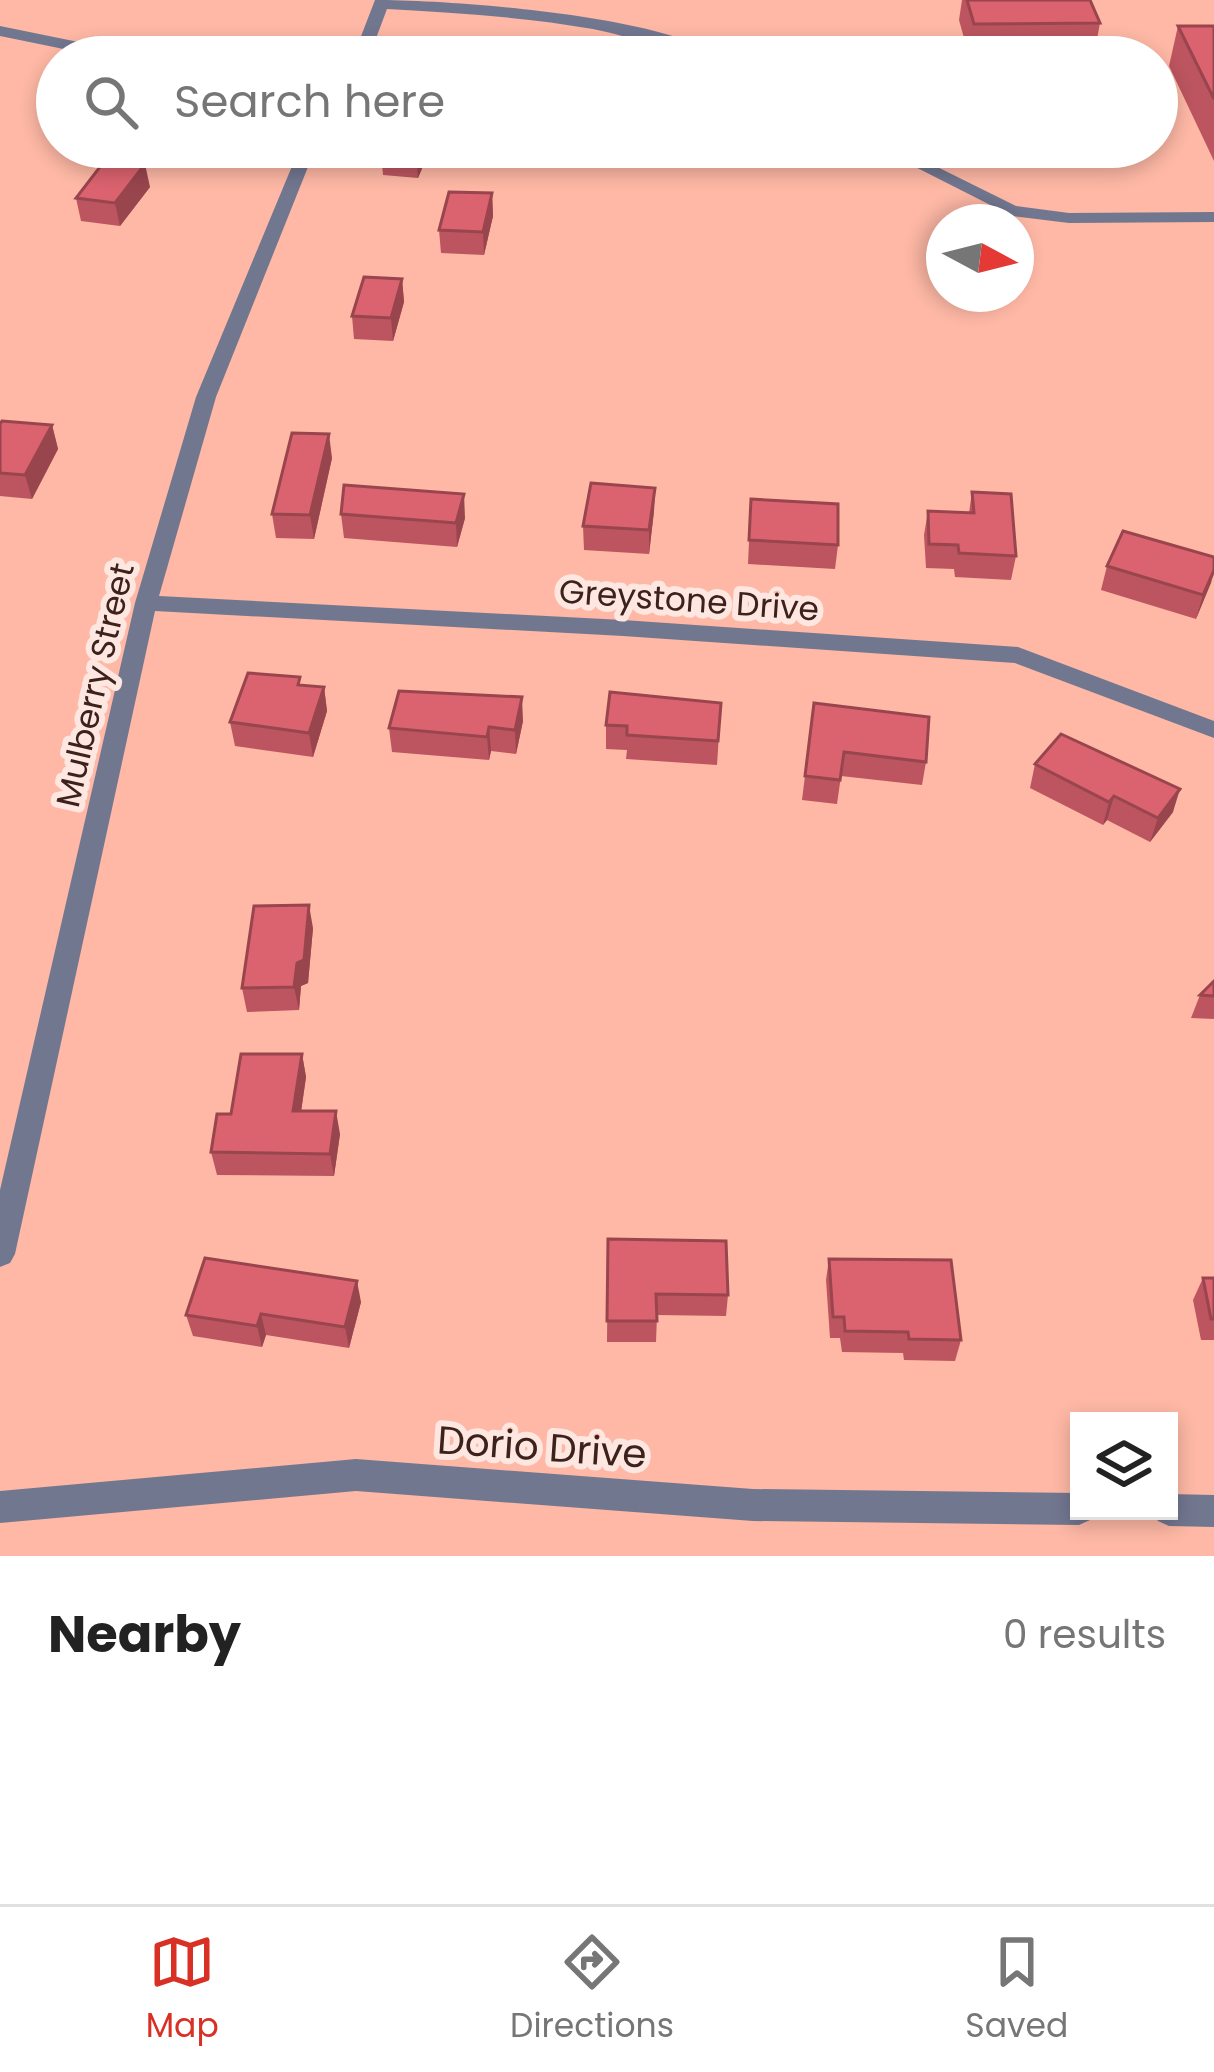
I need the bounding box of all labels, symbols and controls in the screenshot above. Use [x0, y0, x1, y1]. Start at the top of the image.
search box [36, 36, 1178, 168]
icon: search [78, 69, 144, 135]
text: Search here [174, 70, 445, 133]
north arrow [926, 204, 1034, 312]
street label: Mulberry Street [44, 558, 146, 812]
street label: Greystone Drive [557, 567, 821, 633]
street label: Dorio Drive [435, 1412, 649, 1482]
map controls [1070, 1412, 1178, 1520]
button: layers [1070, 1412, 1178, 1520]
text: Nearby [48, 1598, 241, 1670]
text: 0 results [1003, 1607, 1166, 1662]
tab: Map [146, 1929, 219, 2051]
tab: Directions [510, 1929, 674, 2051]
tab: Saved [965, 1929, 1068, 2051]

